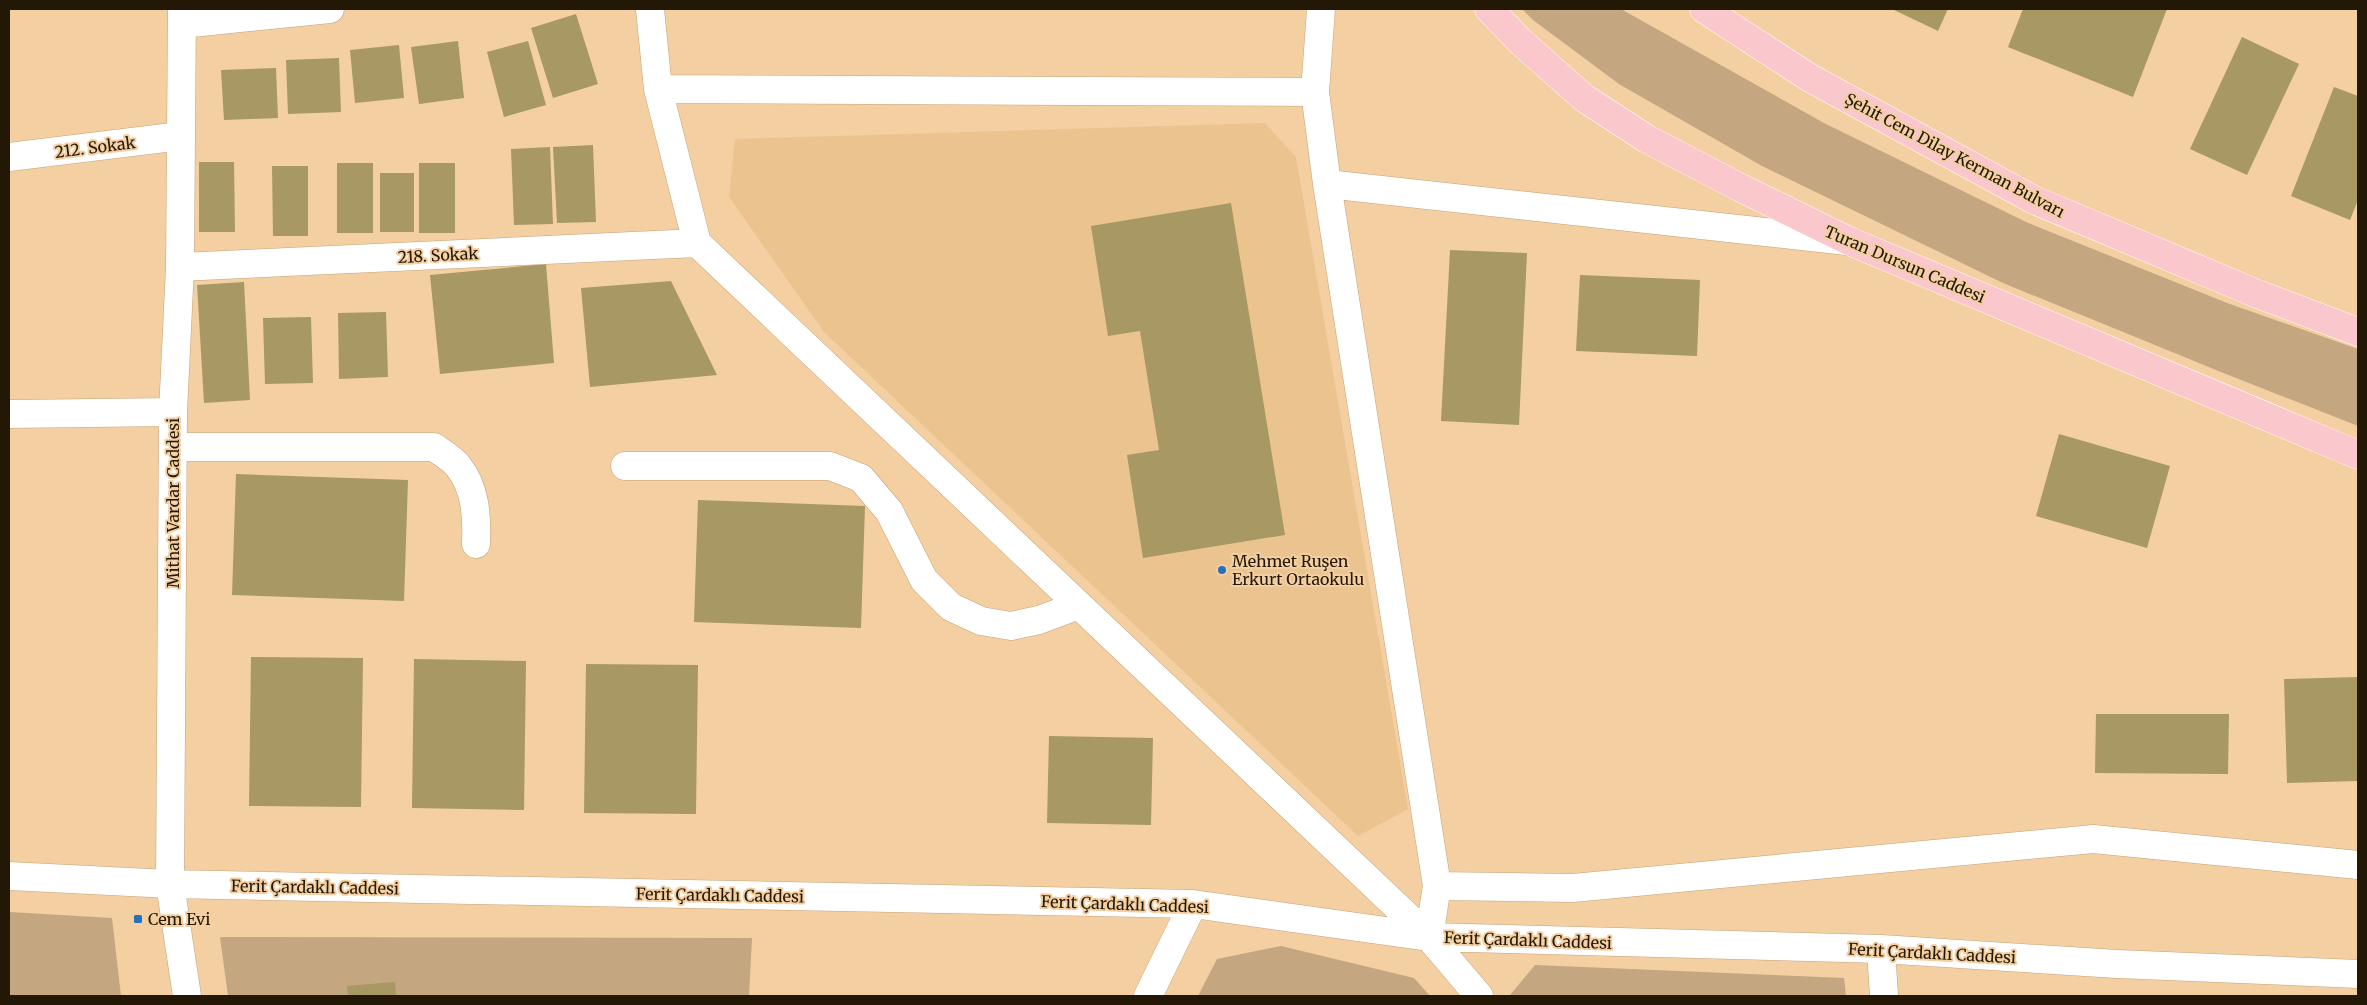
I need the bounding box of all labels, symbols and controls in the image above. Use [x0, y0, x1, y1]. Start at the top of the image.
street label: Şehit Cem Dilay Kerman Bulvarı [1842, 88, 2068, 222]
street label: 212. Sokak [54, 132, 137, 162]
street label: Turan Dursun Caddesi [1822, 221, 1988, 307]
street label: 218. Sokak [397, 243, 480, 267]
street label: Mithat Vardar Caddesi [163, 418, 183, 588]
place label: Mehmet Ruşen Erkurt Ortaokulu [1232, 551, 1364, 589]
marker: Mehmet Ruşen Erkurt Ortaokulu [1216, 564, 1228, 576]
street label: Ferit Çardaklı Caddesi [231, 876, 399, 898]
street label: Ferit Çardaklı Caddesi [636, 884, 804, 906]
street label: Ferit Çardaklı Caddesi [1041, 891, 1209, 917]
place label: Cem Evi [148, 909, 210, 929]
marker: Cem Evi [132, 913, 144, 925]
street label: Ferit Çardaklı Caddesi [1444, 927, 1612, 953]
street label: Ferit Çardaklı Caddesi [1848, 939, 2016, 967]

